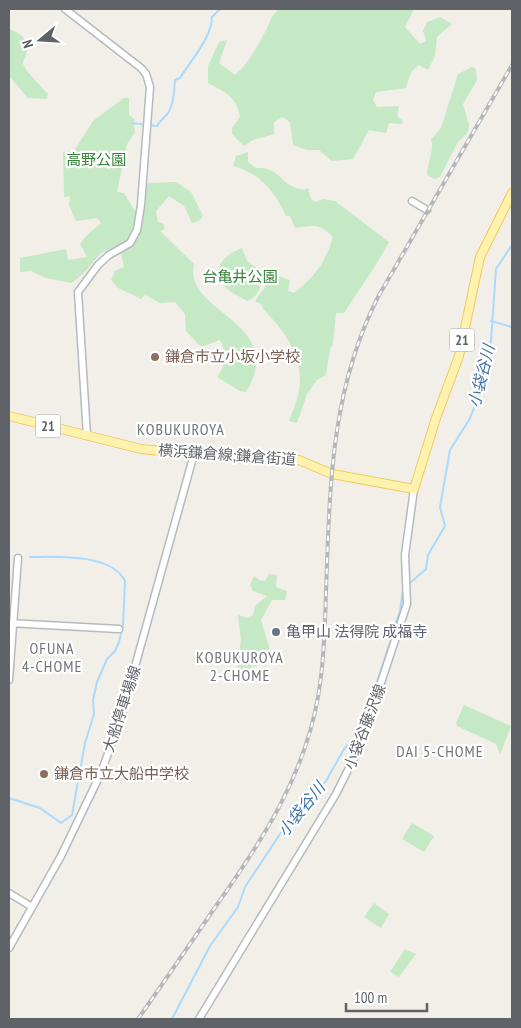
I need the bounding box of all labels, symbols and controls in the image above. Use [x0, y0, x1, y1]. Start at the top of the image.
north arrow [15, 15, 65, 65]
text: N [18, 38, 37, 50]
park label: 高野公園 [66, 150, 126, 169]
park label: 台亀井公園 [202, 267, 278, 286]
road number: 21 [450, 328, 474, 352]
water label: 小袋谷川 [464, 341, 499, 409]
place label: 鎌倉市立小坂小学校 [165, 347, 300, 366]
marker: 鎌倉市立小坂小学校 [149, 351, 161, 363]
road number: 21 [36, 414, 60, 438]
district label: KOBUKUROYA [137, 419, 225, 439]
street label: 横浜鎌倉線;鎌倉街道 [157, 440, 297, 469]
place label: 亀甲山 法得院 成福寺 [286, 622, 427, 641]
marker: 亀甲山 法得院 成福寺 [270, 626, 282, 638]
district label: OFUNA 4-CHOME [22, 638, 82, 676]
district label: KOBUKUROYA 2-CHOME [196, 647, 284, 685]
street label: 大船停車場線 [99, 663, 144, 755]
street label: 小袋谷藤沢線 [340, 681, 390, 772]
district label: DAI 5-CHOME [396, 741, 484, 761]
place label: 鎌倉市立大船中学校 [54, 764, 189, 783]
marker: 鎌倉市立大船中学校 [38, 768, 50, 780]
water label: 小袋谷川 [273, 776, 330, 840]
scale bar [346, 980, 427, 1012]
text: 100 m [354, 988, 387, 1007]

